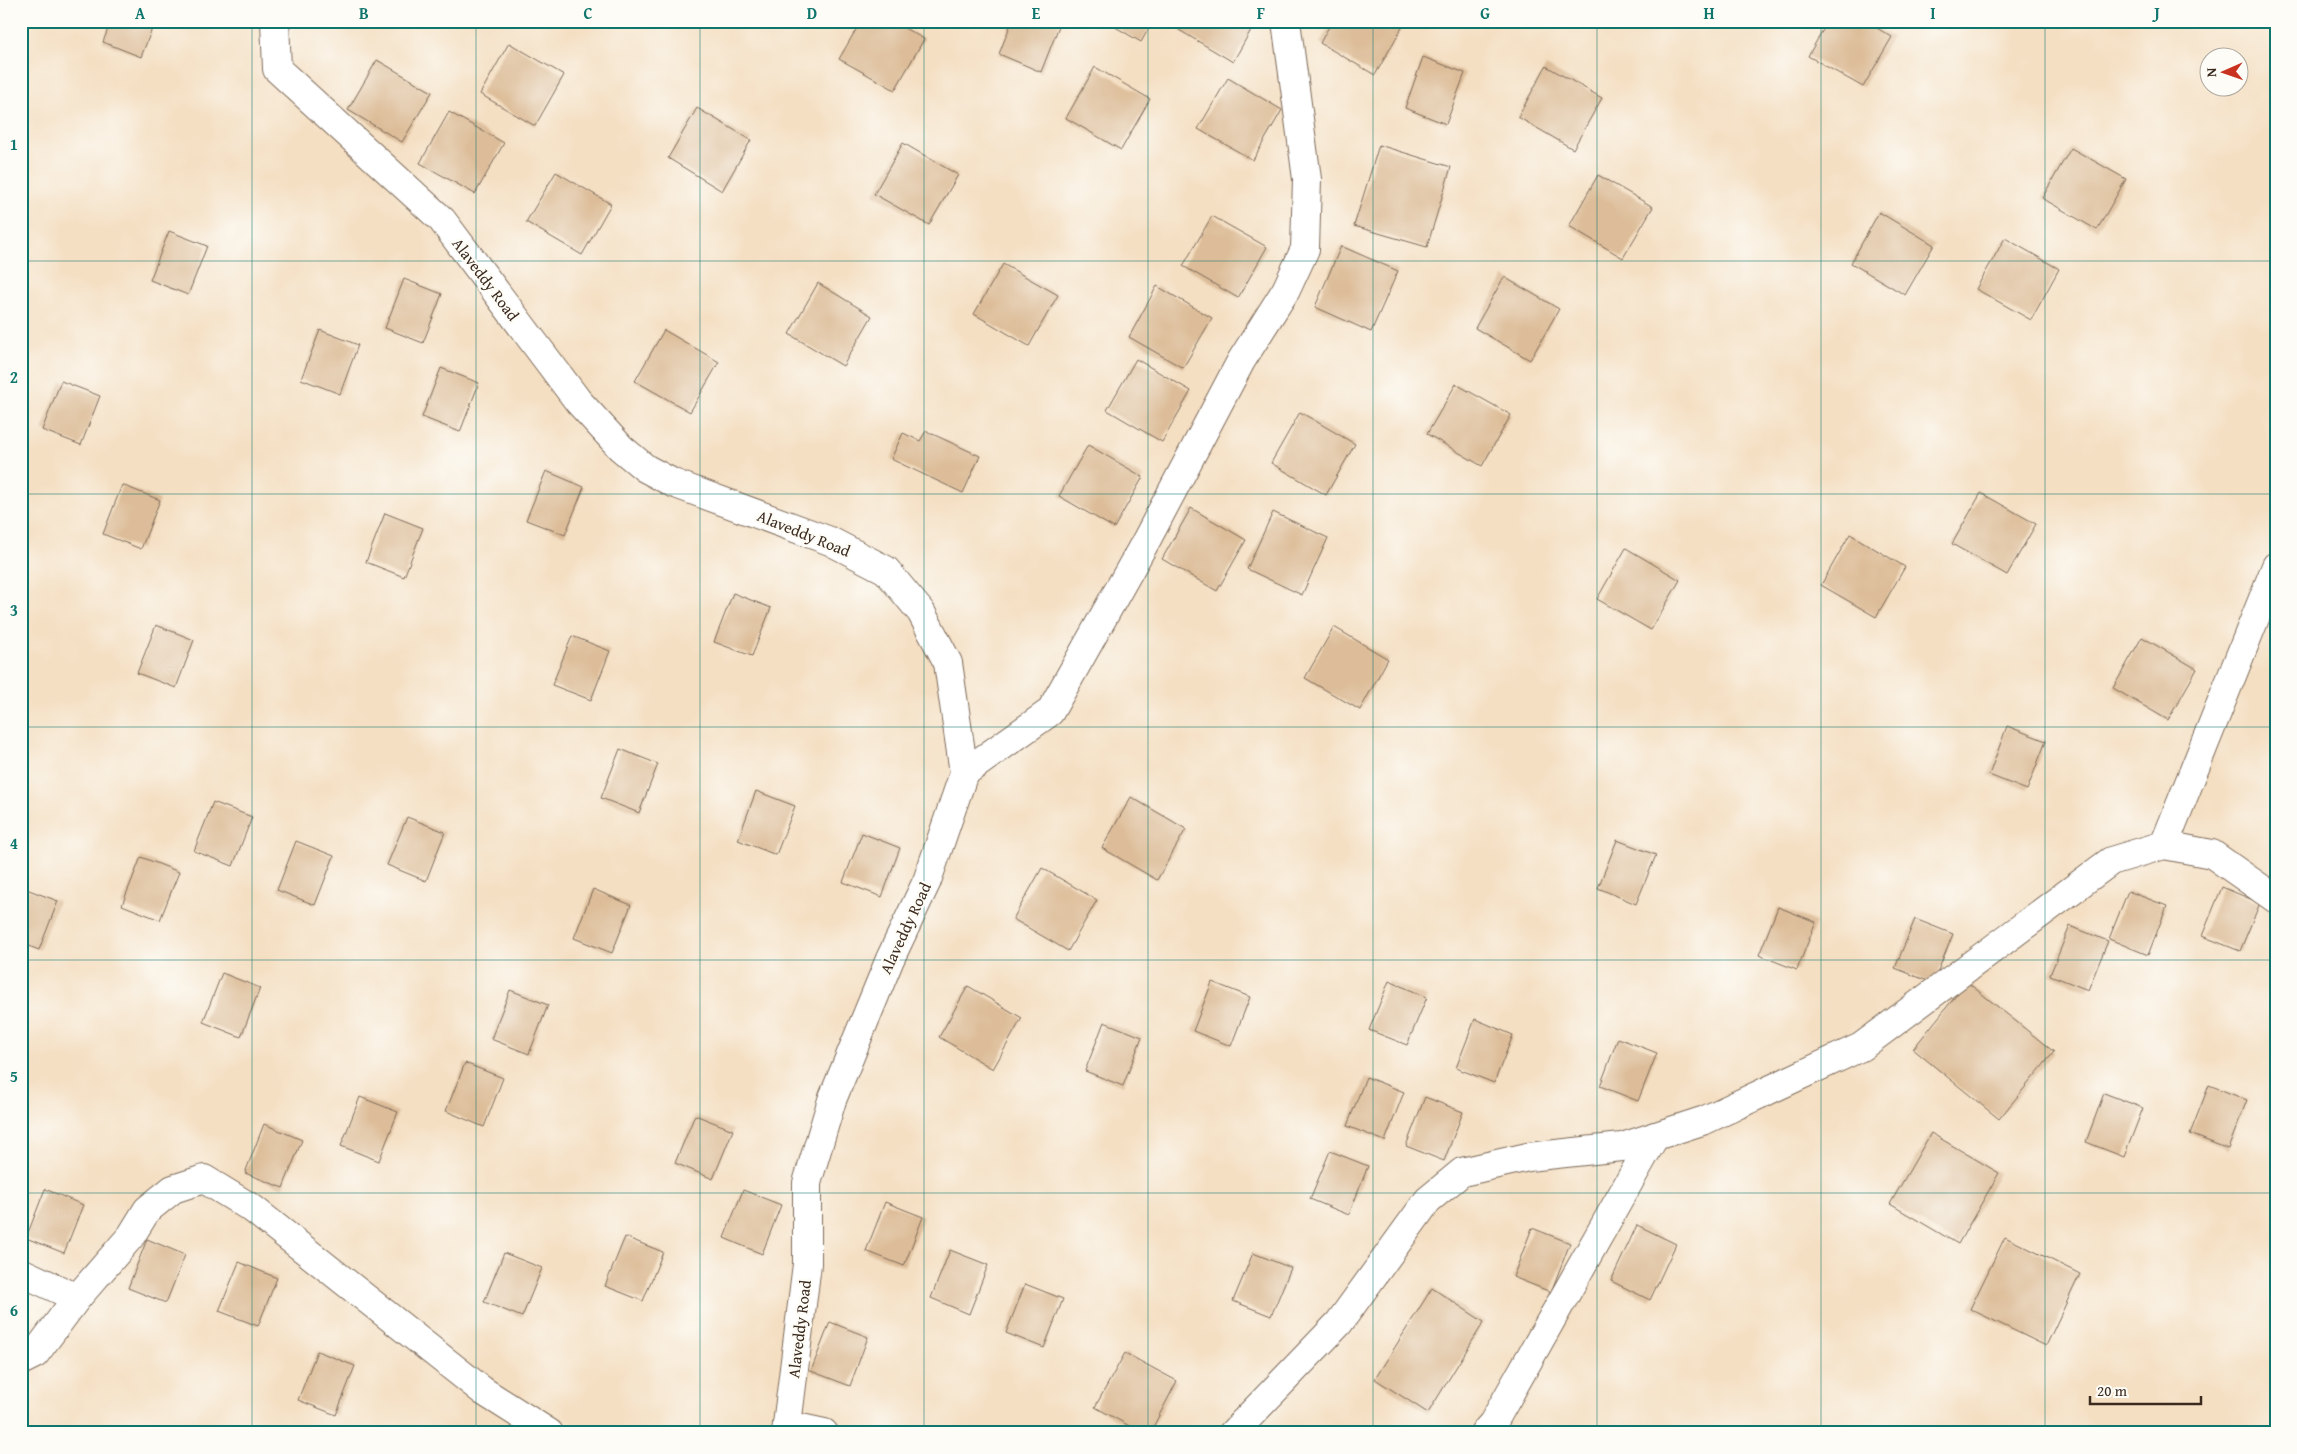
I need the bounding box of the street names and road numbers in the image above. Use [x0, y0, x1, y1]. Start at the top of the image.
street label: Alaveddy Road [447, 232, 526, 326]
street label: Alaveddy Road [754, 503, 855, 563]
street label: Alaveddy Road [873, 878, 937, 978]
street label: Alaveddy Road [781, 1278, 817, 1379]

